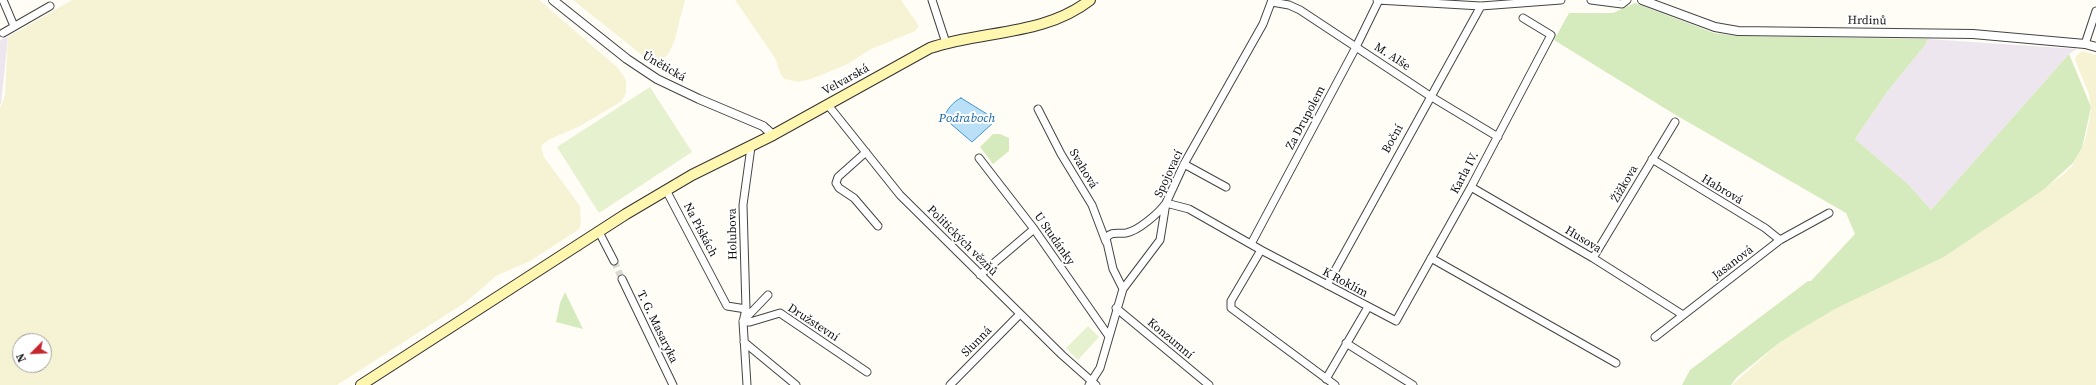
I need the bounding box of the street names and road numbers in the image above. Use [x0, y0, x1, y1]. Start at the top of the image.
street label: Hrdinů [1847, 13, 1887, 29]
street label: M. Alše [1371, 40, 1413, 74]
street label: Únětická [640, 49, 688, 85]
street label: Velvarská [820, 61, 872, 99]
street label: Za Drupolem [1283, 84, 1329, 152]
street label: Boční [1379, 122, 1407, 156]
street label: Svahová [1066, 147, 1100, 191]
street label: Spojovací [1152, 148, 1186, 200]
street label: Karla IV. [1448, 149, 1482, 197]
street label: Žižkova [1609, 163, 1641, 205]
street label: Habrová [1699, 172, 1745, 208]
street label: Na Pískách [680, 201, 720, 259]
street label: Politických vězňů [924, 203, 1000, 279]
street label: Holubova [725, 208, 741, 260]
street label: U Studánky [1031, 210, 1077, 268]
street label: Husova [1562, 224, 1604, 256]
street label: Jasanová [1710, 243, 1756, 283]
street label: K Roklím [1320, 265, 1370, 301]
street label: T. G. Masaryka [633, 288, 681, 366]
street label: Družstevní [785, 301, 841, 345]
street label: Konzumní [1144, 316, 1196, 362]
street label: Slunná [959, 324, 995, 360]

